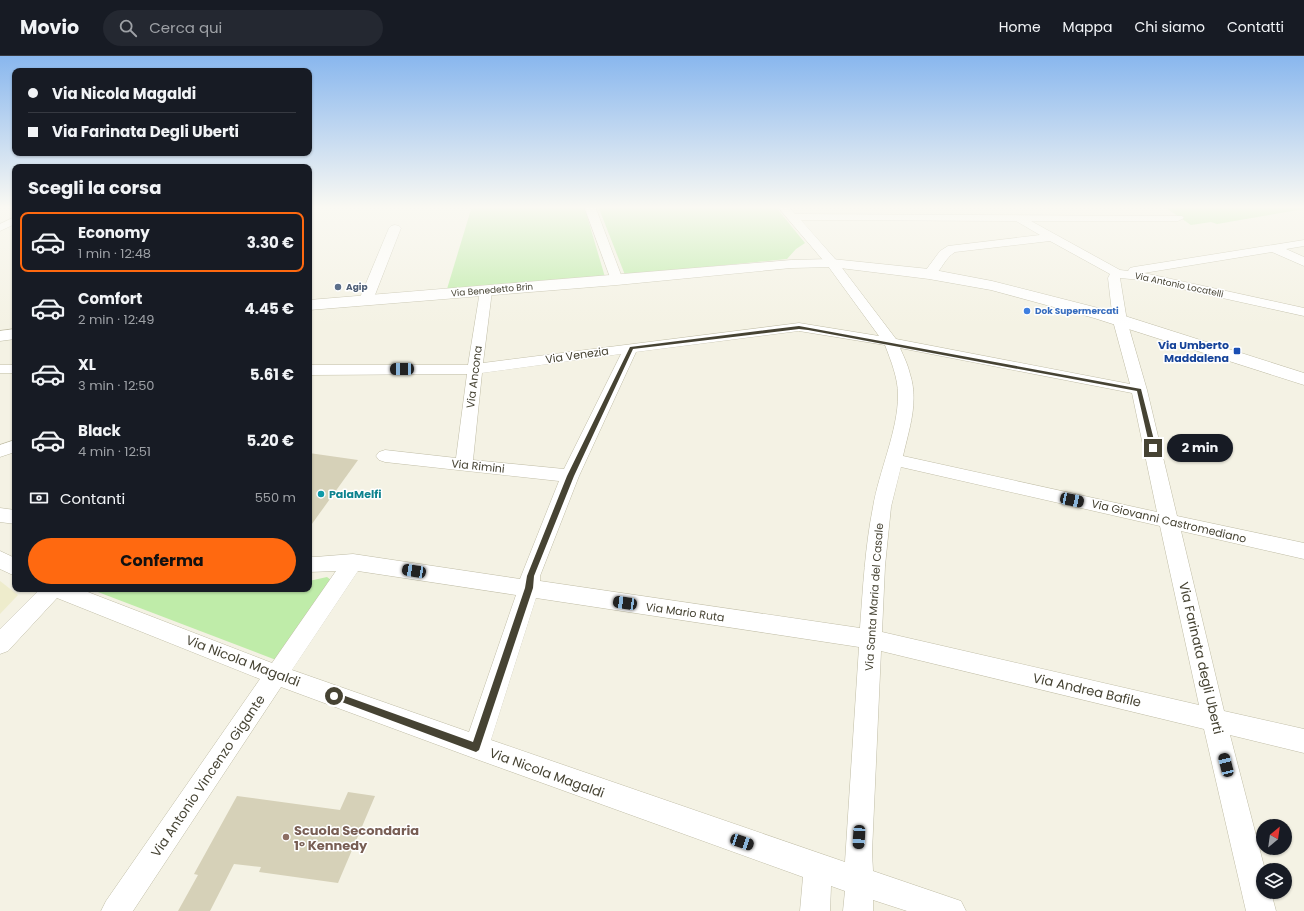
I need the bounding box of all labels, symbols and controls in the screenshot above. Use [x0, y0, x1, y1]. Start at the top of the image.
search box [103, 10, 383, 46]
text: Movio [20, 14, 79, 41]
icon: search [117, 17, 139, 39]
text: Cerca qui [149, 17, 222, 38]
text: Home [999, 17, 1041, 37]
text: Mappa [1063, 17, 1113, 37]
text: Chi siamo [1135, 17, 1205, 37]
text: Contatti [1227, 17, 1284, 37]
text: Via Nicola Magaldi [52, 83, 196, 104]
text: Via Farinata Degli Uberti [52, 121, 239, 142]
text: Scegli la corsa [28, 175, 161, 200]
text: Economy [78, 222, 150, 243]
icon: car [30, 224, 66, 260]
text: 3.30 € [247, 232, 294, 253]
text: 1 min · 12:48 [78, 244, 151, 263]
street label: Via Antonio Locatelli [1133, 270, 1225, 300]
street label: Via Benedetto Brin [450, 280, 534, 300]
place label: Agip [346, 281, 368, 293]
marker: Agip [333, 282, 343, 292]
text: Comfort [78, 288, 142, 309]
icon: car [30, 290, 66, 326]
text: 4.45 € [245, 298, 294, 319]
place label: Dok Supermercati [1035, 305, 1119, 317]
marker: Dok Supermercati [1022, 306, 1032, 316]
text: 2 min · 12:49 [78, 310, 154, 329]
place label: Via Umberto Maddalena [1158, 337, 1229, 366]
street label: Via Venezia [544, 343, 610, 367]
street label: Via Ancona [462, 345, 486, 409]
marker: Via Umberto Maddalena [1232, 346, 1242, 356]
text: XL [78, 354, 96, 375]
icon: car [30, 356, 66, 392]
car [390, 363, 414, 375]
text: 5.61 € [250, 364, 294, 385]
text: 3 min · 12:50 [78, 376, 154, 395]
text: Black [78, 420, 121, 441]
icon: car [30, 422, 66, 458]
text: 5.20 € [247, 430, 294, 451]
callout: 2 min [1167, 434, 1233, 462]
text: 2 min [1182, 438, 1218, 457]
route end [1144, 439, 1162, 457]
text: 4 min · 12:51 [78, 442, 151, 461]
street label: Via Rimini [450, 455, 506, 477]
place label: PalaMelfi [329, 486, 381, 502]
icon: cash [28, 487, 50, 509]
text: Contanti [60, 488, 125, 509]
text: 550 m [255, 488, 296, 507]
marker: PalaMelfi [316, 489, 326, 499]
car [1059, 492, 1085, 508]
street label: Via Giovanni Castromediano [1090, 495, 1248, 547]
street label: Via Santa Maria del Casale [861, 522, 887, 672]
button: Conferma [28, 538, 296, 584]
car [401, 563, 427, 579]
street label: Via Farinata degli Uberti [1174, 580, 1228, 736]
car [612, 595, 638, 611]
street label: Via Mario Ruta [645, 599, 725, 625]
street label: Via Nicola Magaldi [183, 630, 303, 692]
street label: Via Andrea Bafile [1031, 668, 1143, 712]
route start [325, 687, 343, 705]
street label: Via Antonio Vincenzo Gigante [146, 691, 270, 861]
street label: Via Nicola Magaldi [487, 743, 607, 803]
car [1217, 752, 1235, 778]
north arrow [1256, 819, 1292, 855]
map controls [1256, 819, 1292, 899]
place label: Scuola Secondaria 1° Kennedy [294, 821, 419, 855]
car [852, 825, 866, 849]
marker: Scuola Secondaria 1° Kennedy [281, 832, 291, 842]
car [729, 832, 755, 852]
button: layers [1256, 863, 1292, 899]

